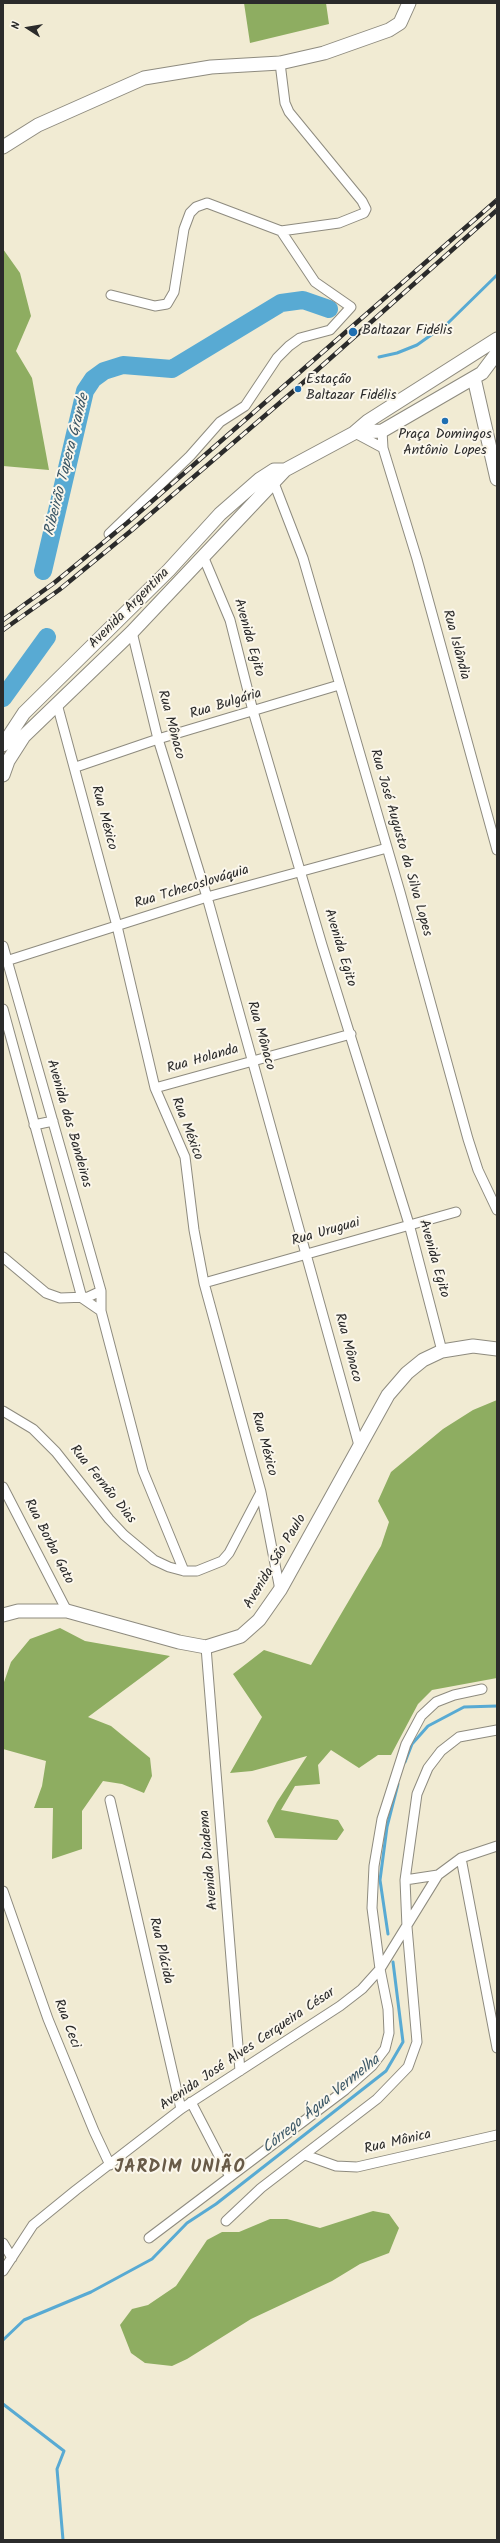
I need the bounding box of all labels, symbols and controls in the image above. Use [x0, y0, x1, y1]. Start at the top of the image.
north arrow [8, 8, 48, 48]
text: N [7, 20, 26, 31]
place label: Baltazar Fidélis [362, 324, 452, 340]
marker: Baltazar Fidélis [347, 326, 359, 338]
place label: Estação Baltazar Fidélis [306, 373, 396, 406]
marker: Estação Baltazar Fidélis [293, 384, 303, 394]
water label: Ribeirão Tapera Grande [42, 392, 94, 538]
marker: Praça Domingos Antônio Lopes [440, 416, 450, 426]
place label: Praça Domingos Antônio Lopes [398, 428, 492, 460]
street label: Avenida Argentina [86, 565, 174, 653]
street label: Avenida Egito [229, 597, 267, 679]
street label: Rua Islândia [438, 608, 472, 682]
street label: Rua Bulgária [188, 686, 264, 724]
street label: Rua Mônaco [153, 689, 187, 761]
street label: Rua José Augusto da Silva Lopes [365, 747, 435, 939]
street label: Rua México [86, 784, 120, 852]
street label: Rua Tchecoslováquia [133, 863, 251, 913]
street label: Avenida Egito [319, 907, 359, 989]
street label: Rua Mônaco [242, 1000, 278, 1072]
street label: Rua Holanda [165, 1042, 241, 1078]
street label: Avenida das Bandeiras [42, 1058, 94, 1190]
street label: Rua México [166, 1095, 206, 1163]
street label: Rua Uruguai [290, 1215, 362, 1251]
street label: Avenida Egito [414, 1218, 452, 1300]
street label: Rua Mônaco [330, 1312, 364, 1384]
street label: Rua México [246, 1410, 280, 1478]
street label: Rua Fernão Dias [65, 1442, 139, 1528]
street label: Rua Borba Gato [19, 1497, 77, 1587]
street label: Avenida São Paulo [241, 1512, 311, 1612]
street label: Avenida Diadema [197, 1809, 223, 1911]
street label: Rua Plácida [144, 1916, 176, 1986]
street label: Avenida José Alves Cerqueira César [157, 1985, 339, 2115]
street label: Rua Ceci [49, 1997, 83, 2051]
water label: Córrego Água Vermelha [260, 2052, 384, 2158]
street label: Rua Mônica [363, 2127, 433, 2159]
district label: JARDIM UNIÃO [114, 2158, 246, 2180]

